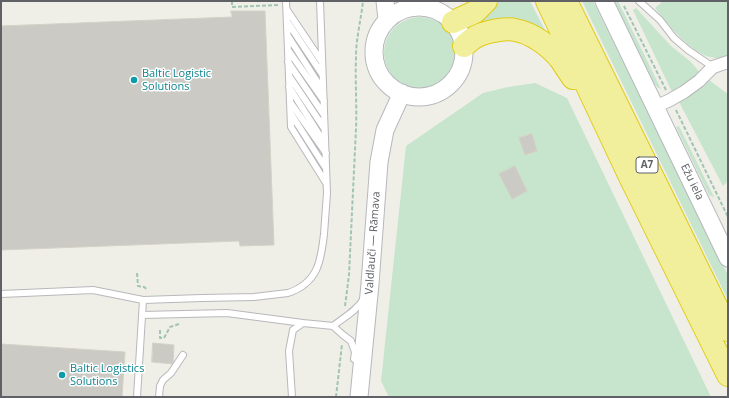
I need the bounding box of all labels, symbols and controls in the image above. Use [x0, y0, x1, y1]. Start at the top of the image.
place label: Baltic Logistic Solutions [142, 67, 211, 93]
marker: Baltic Logistic Solutions [129, 75, 139, 85]
road number: A7 [636, 157, 658, 173]
street label: Ežu iela [678, 162, 706, 202]
street label: Valdlauči — Rāmava [363, 191, 383, 295]
place label: Baltic Logistics Solutions [70, 362, 144, 388]
marker: Baltic Logistics Solutions [57, 370, 67, 380]

